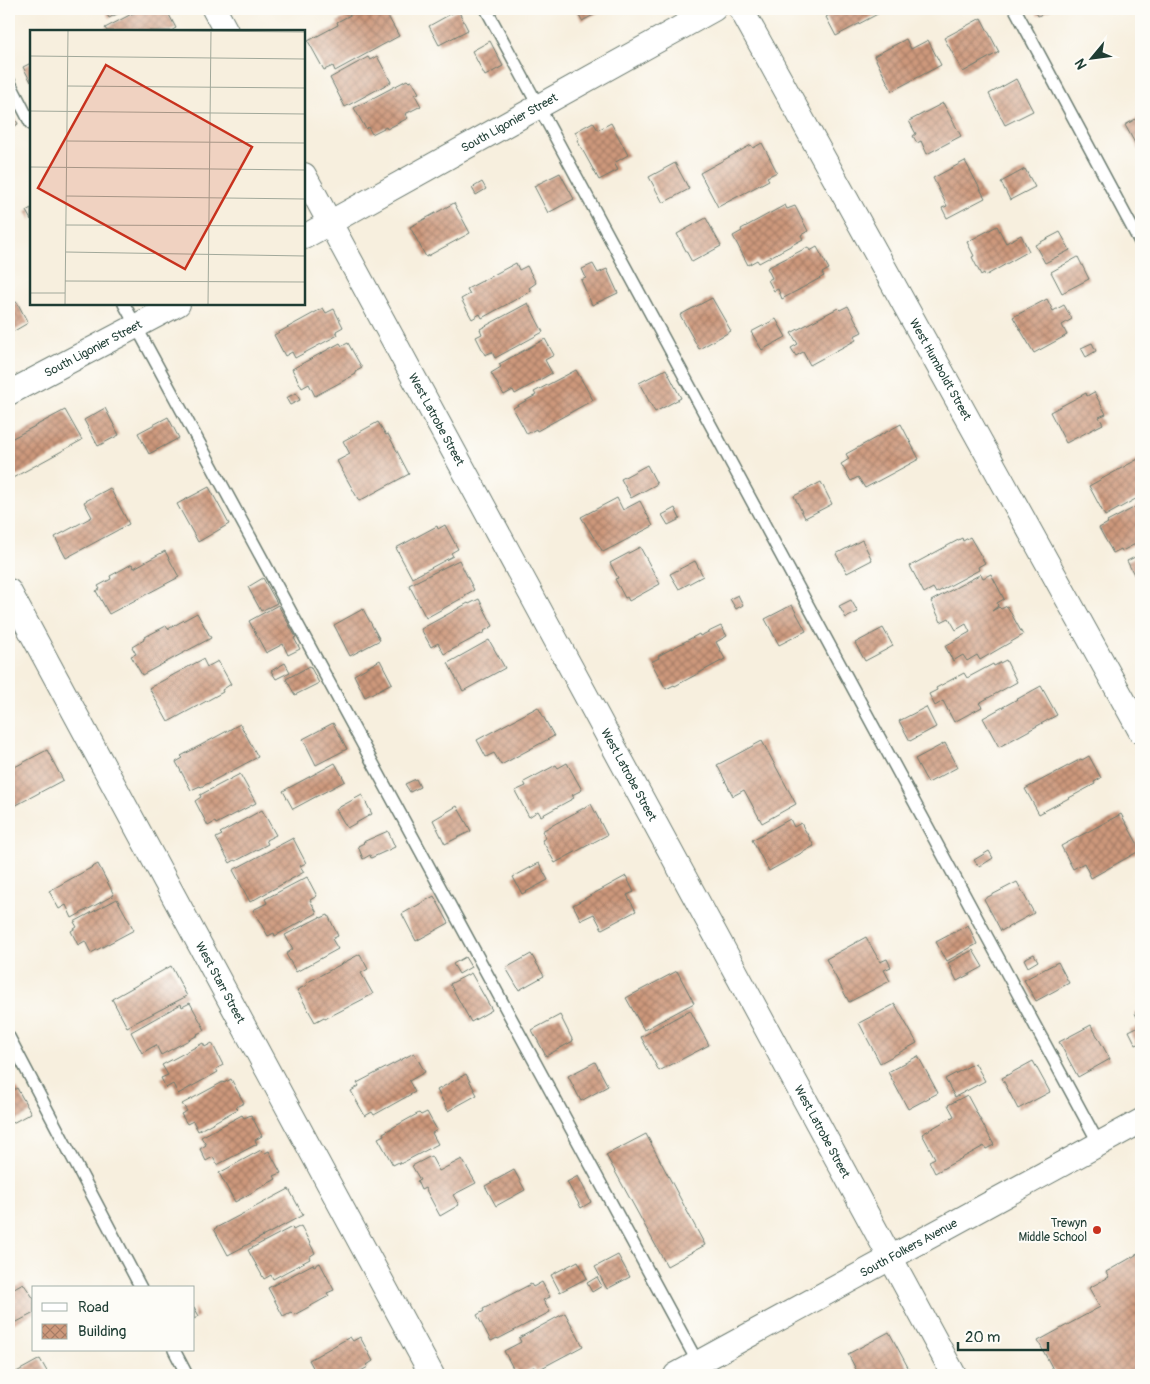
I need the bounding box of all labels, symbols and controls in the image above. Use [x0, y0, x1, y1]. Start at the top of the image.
inset map [30, 30, 305, 305]
north arrow [1068, 32, 1118, 82]
text: N [1071, 56, 1091, 72]
street label: South Ligonier Street [458, 90, 560, 156]
street label: West Humboldt Street [906, 316, 975, 423]
street label: South Ligonier Street [42, 317, 145, 381]
street label: West Latrobe Street [405, 370, 468, 469]
street label: West Latrobe Street [598, 726, 660, 824]
street label: West Starr Street [192, 939, 248, 1026]
street label: West Latrobe Street [791, 1083, 853, 1181]
street label: South Folkers Avenue [857, 1215, 960, 1281]
place label: Trewyn Middle School [1019, 1216, 1087, 1245]
marker: Trewyn Middle School [1091, 1224, 1103, 1236]
legend [32, 1286, 195, 1352]
text: Road [78, 1298, 109, 1317]
scale bar [958, 1319, 1048, 1351]
text: Building [78, 1322, 126, 1341]
text: 20 m [965, 1328, 1000, 1347]

